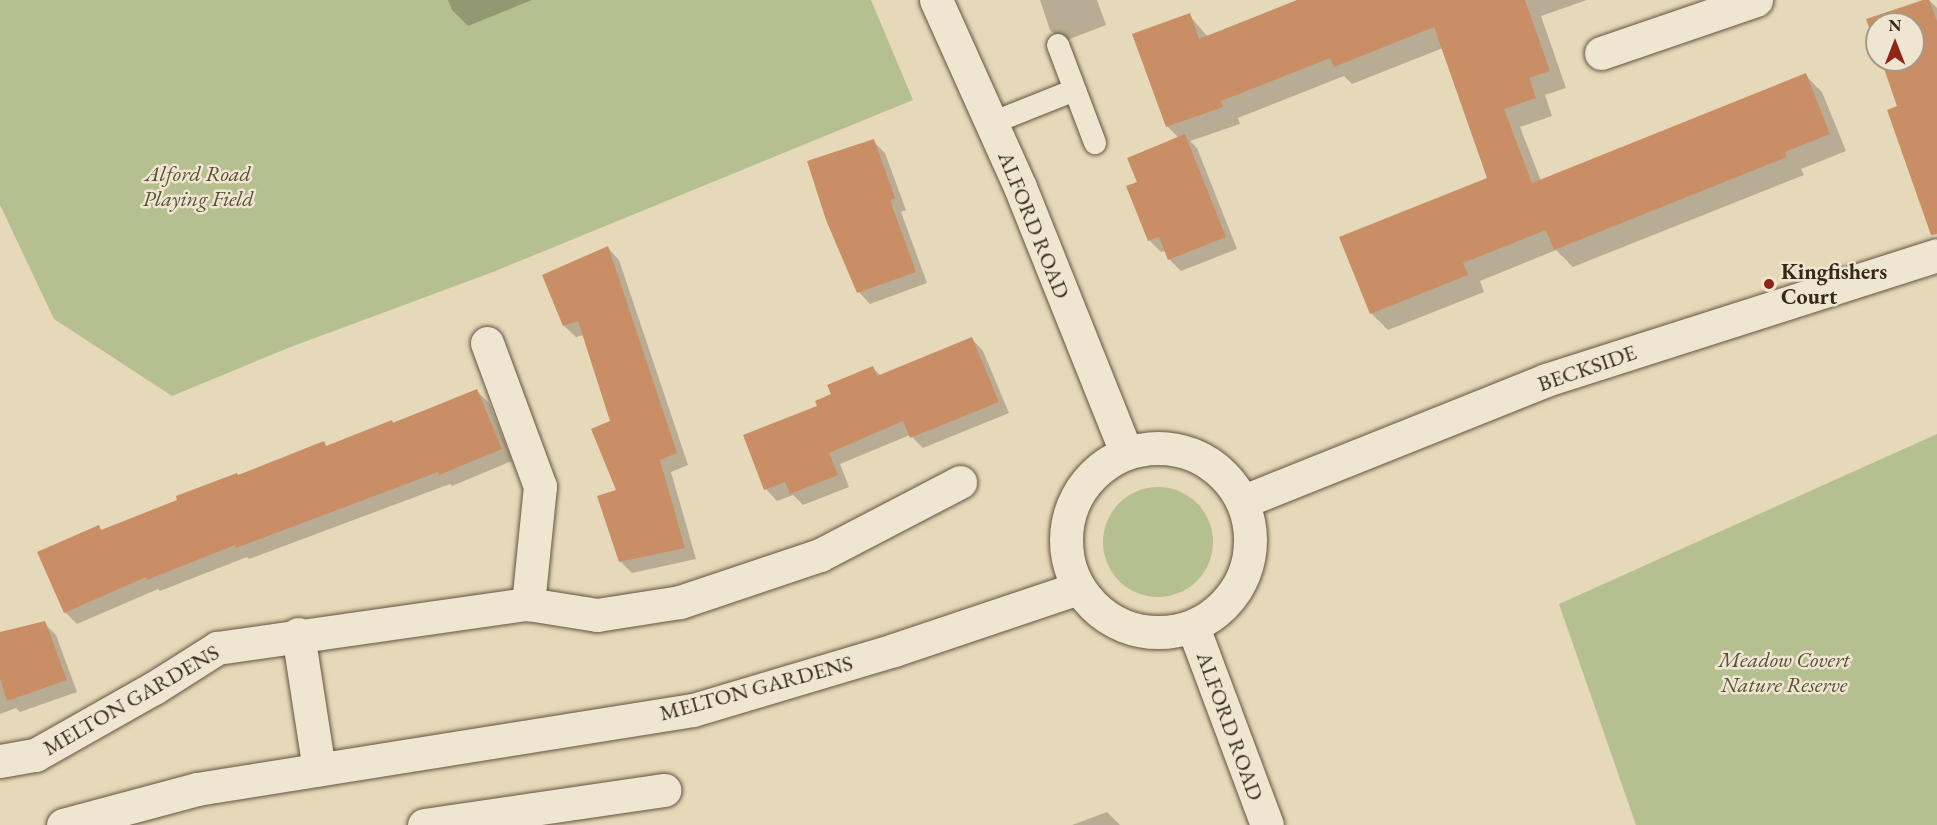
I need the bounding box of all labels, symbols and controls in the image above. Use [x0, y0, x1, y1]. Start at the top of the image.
north arrow [1865, 12, 1925, 72]
text: N [1889, 15, 1901, 36]
street label: ALFORD ROAD [992, 148, 1076, 302]
park label: Alford Road Playing Field [142, 160, 254, 212]
place label: Kingfishers Court [1781, 258, 1887, 310]
marker: Kingfishers Court [1762, 277, 1776, 291]
street label: BECKSIDE [1534, 339, 1640, 397]
street label: MELTON GARDENS [38, 639, 224, 761]
park label: Meadow Covert Nature Reserve [1718, 646, 1850, 698]
street label: ALFORD ROAD [1191, 648, 1269, 804]
street label: MELTON GARDENS [657, 650, 855, 726]

